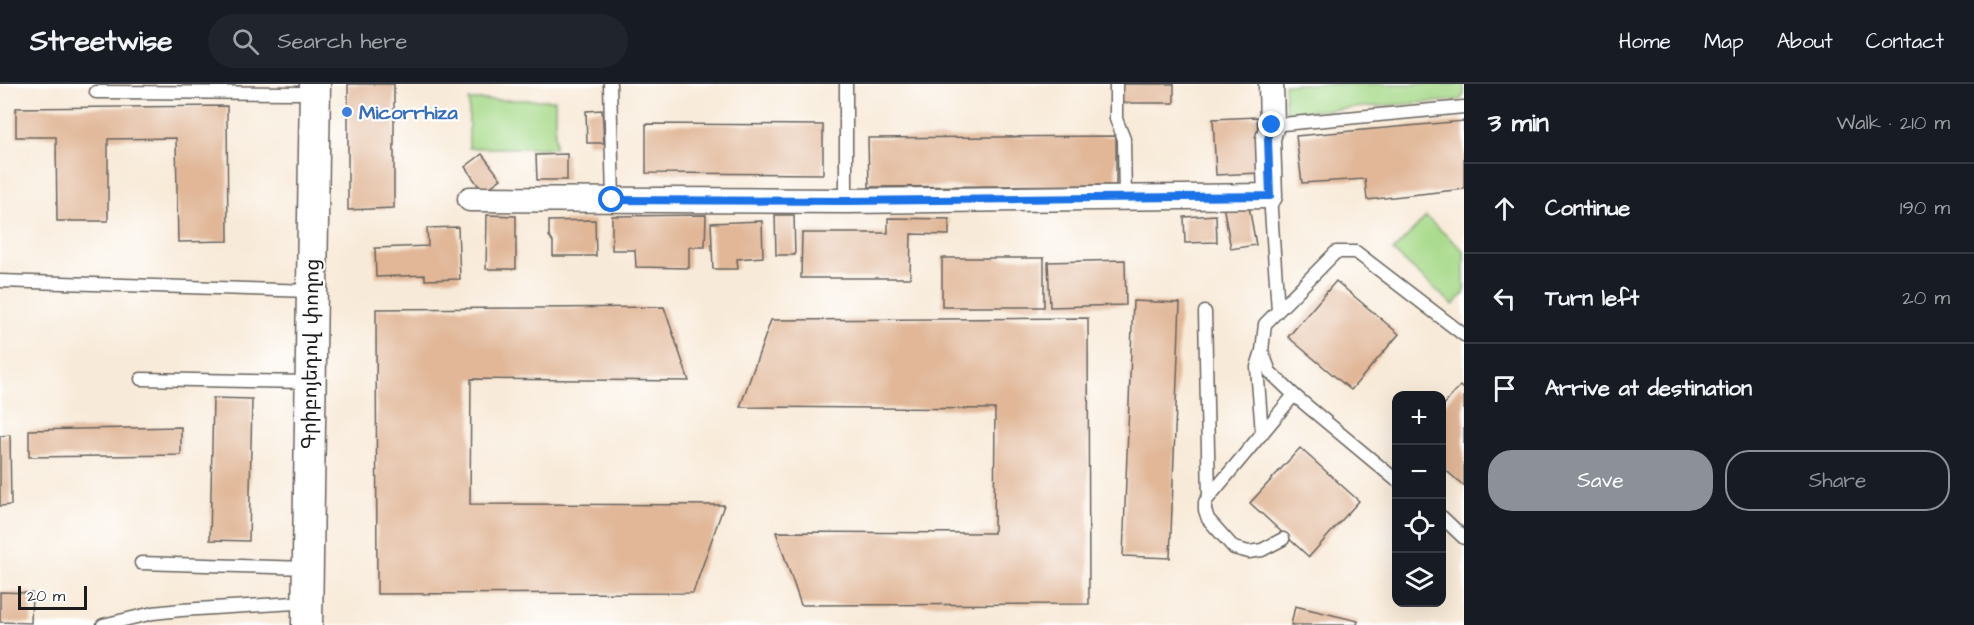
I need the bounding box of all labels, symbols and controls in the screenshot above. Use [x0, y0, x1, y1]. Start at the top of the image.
search box [208, 14, 628, 68]
text: Streetwise [30, 22, 172, 61]
icon: search [229, 25, 262, 58]
text: Search here [277, 26, 407, 57]
text: Home [1619, 27, 1671, 56]
text: Map [1704, 27, 1744, 56]
text: About [1777, 27, 1833, 56]
text: Contact [1866, 27, 1944, 56]
place label: Micorrhiza [359, 99, 458, 127]
marker: Micorrhiza [340, 105, 354, 119]
text: 3 min [1488, 105, 1549, 141]
text: Walk · 210 m [1837, 109, 1950, 137]
route end [1258, 111, 1284, 137]
route start [598, 186, 624, 212]
icon: ahead [1488, 192, 1521, 225]
text: Continue [1545, 193, 1630, 224]
text: 190 m [1900, 194, 1950, 222]
street label: Գրիբոյեդով փողոց [295, 258, 327, 450]
icon: left [1488, 282, 1521, 315]
text: Turn left [1545, 283, 1639, 314]
text: 20 m [1902, 284, 1950, 312]
icon: arrive [1488, 372, 1521, 405]
text: Arrive at destination [1545, 373, 1752, 404]
map controls [1392, 391, 1446, 607]
button: + [1392, 391, 1446, 445]
button: − [1392, 445, 1446, 499]
button: Save [1488, 450, 1713, 511]
button: Share [1725, 450, 1950, 511]
button: locate [1392, 499, 1446, 553]
button: layers [1392, 553, 1446, 607]
scale bar [18, 583, 87, 610]
text: 20 m [27, 585, 65, 607]

